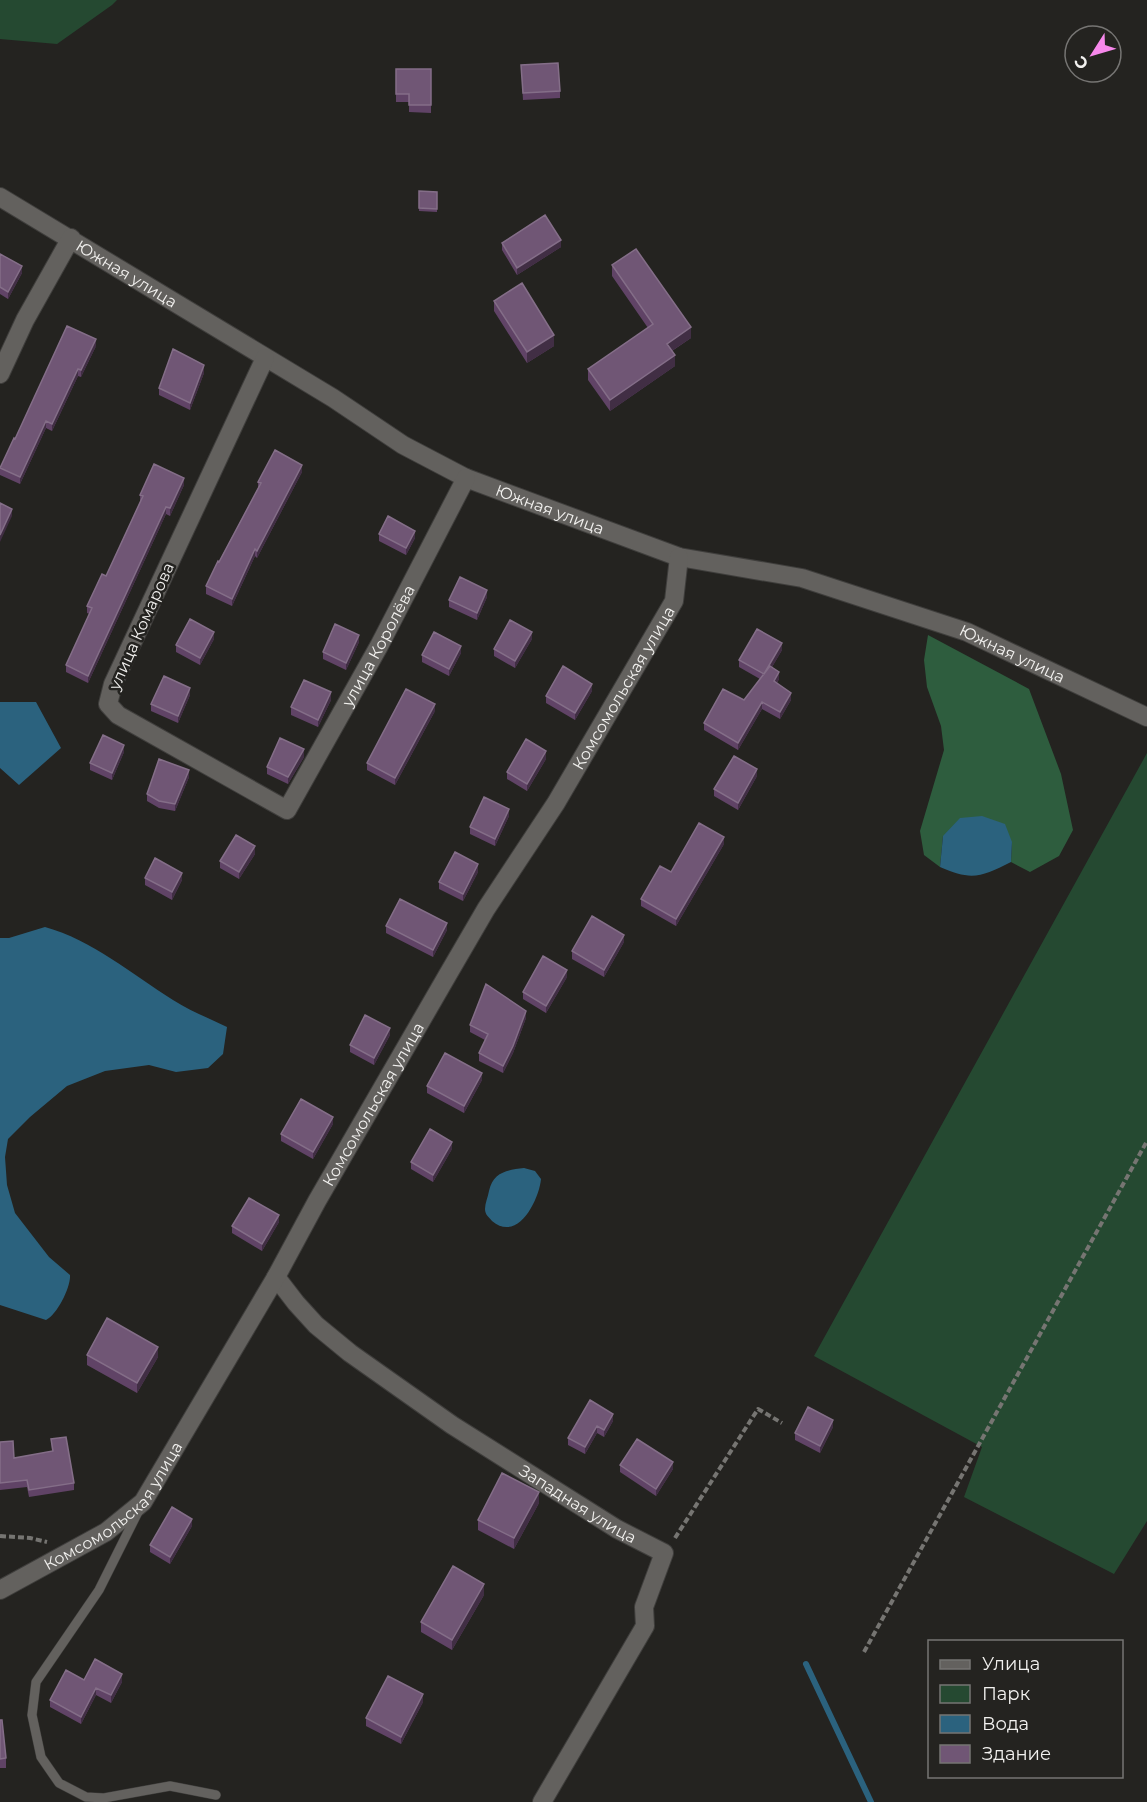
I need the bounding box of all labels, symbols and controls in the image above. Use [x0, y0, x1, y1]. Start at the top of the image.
north arrow [1063, 24, 1123, 84]
text: С [1070, 52, 1093, 73]
street label: Южная улица [73, 236, 180, 312]
street label: Южная улица [493, 481, 607, 538]
street label: улица Комарова [104, 560, 178, 694]
street label: улица Королёва [338, 582, 419, 711]
street label: Комсомольская улица [569, 603, 679, 773]
street label: Южная улица [956, 621, 1068, 687]
street label: Комсомольская улица [319, 1019, 428, 1190]
street label: Комсомольская улица [40, 1438, 186, 1574]
street label: Западная улица [516, 1461, 639, 1547]
legend [928, 1640, 1123, 1778]
text: Улица [982, 1653, 1040, 1675]
text: Парк [982, 1683, 1031, 1705]
text: Вода [982, 1713, 1029, 1735]
text: Здание [982, 1743, 1051, 1765]

